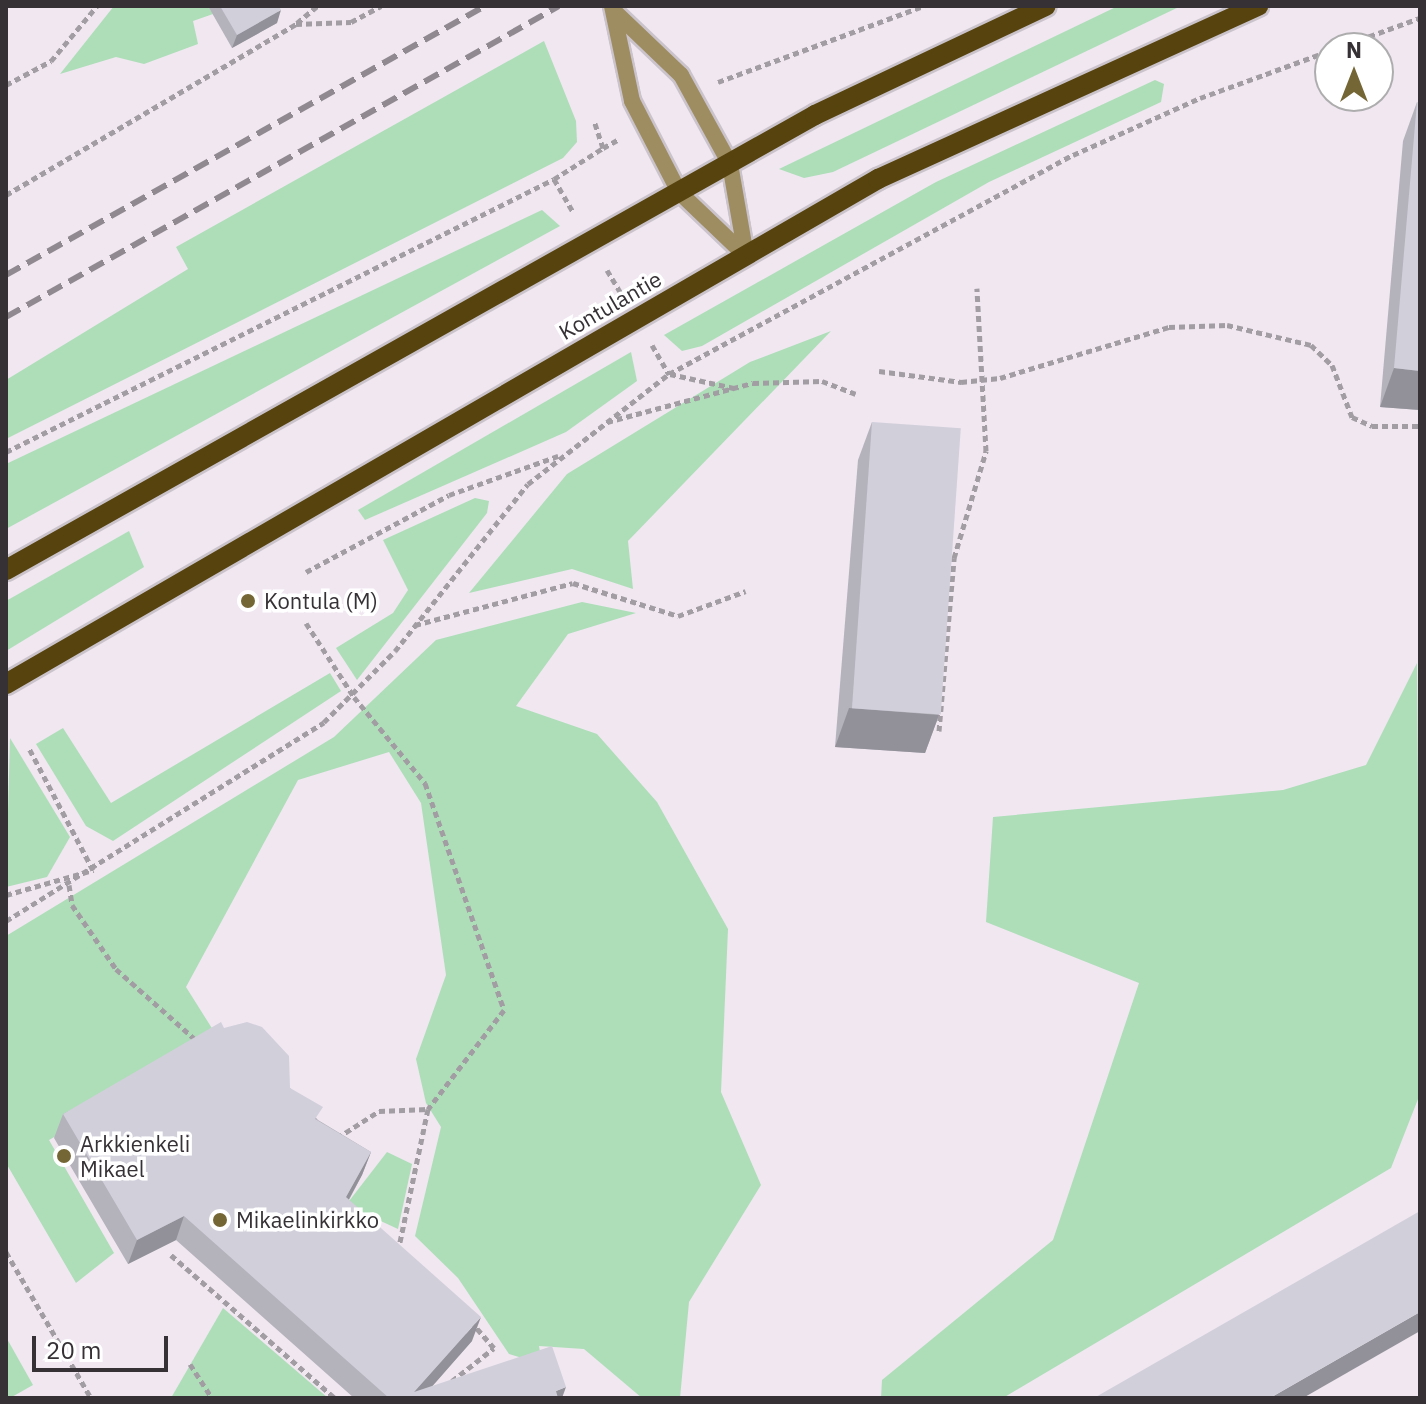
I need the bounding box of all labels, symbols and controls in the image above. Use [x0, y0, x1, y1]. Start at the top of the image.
north arrow [1314, 32, 1394, 112]
text: N [1346, 35, 1362, 64]
street label: Kontulantie [554, 265, 666, 345]
place label: Kontula (M) [264, 588, 378, 614]
marker: Kontula (M) [239, 592, 257, 610]
place label: Arkkienkeli Mikael [80, 1130, 190, 1182]
marker: Arkkienkeli Mikael [55, 1147, 73, 1165]
place label: Mikaelinkirkko [236, 1207, 379, 1233]
marker: Mikaelinkirkko [211, 1211, 229, 1229]
scale bar [36, 1320, 172, 1370]
text: 20 m [46, 1334, 101, 1366]

